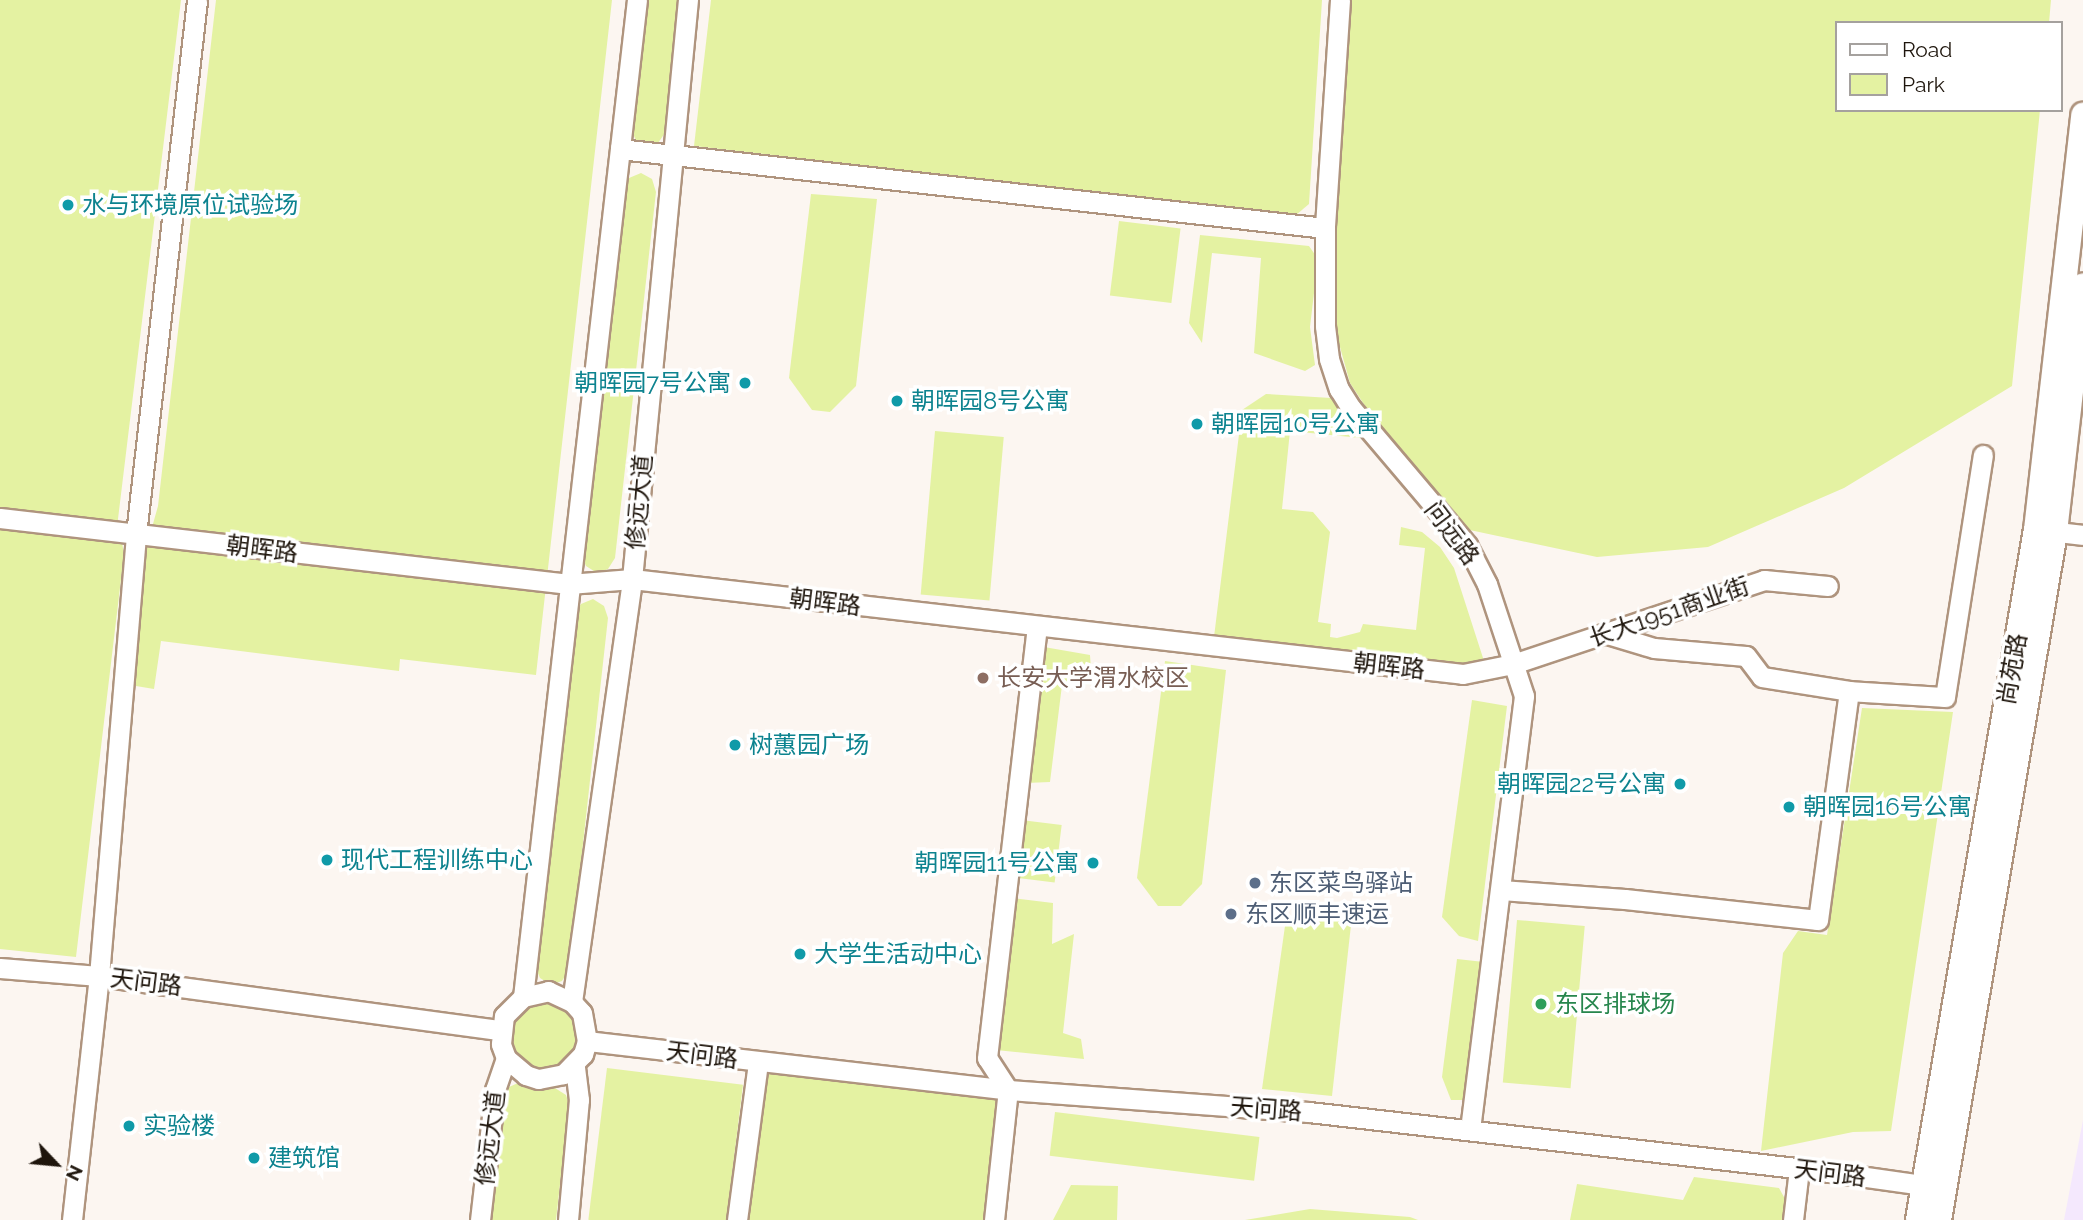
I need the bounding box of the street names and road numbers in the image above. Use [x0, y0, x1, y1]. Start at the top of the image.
street label: 修远大道 [620, 453, 658, 551]
street label: 问远路 [1419, 496, 1485, 570]
street label: 朝晖路 [225, 530, 299, 568]
street label: 长大1951商业街 [1585, 571, 1753, 653]
street label: 朝晖路 [788, 583, 862, 621]
street label: 尚苑路 [1992, 631, 2032, 707]
street label: 朝晖路 [1352, 648, 1426, 684]
street label: 天问路 [109, 963, 183, 1001]
street label: 天问路 [665, 1036, 739, 1074]
street label: 修远大道 [470, 1089, 510, 1187]
street label: 天问路 [1229, 1092, 1303, 1126]
street label: 天问路 [1793, 1154, 1867, 1192]

